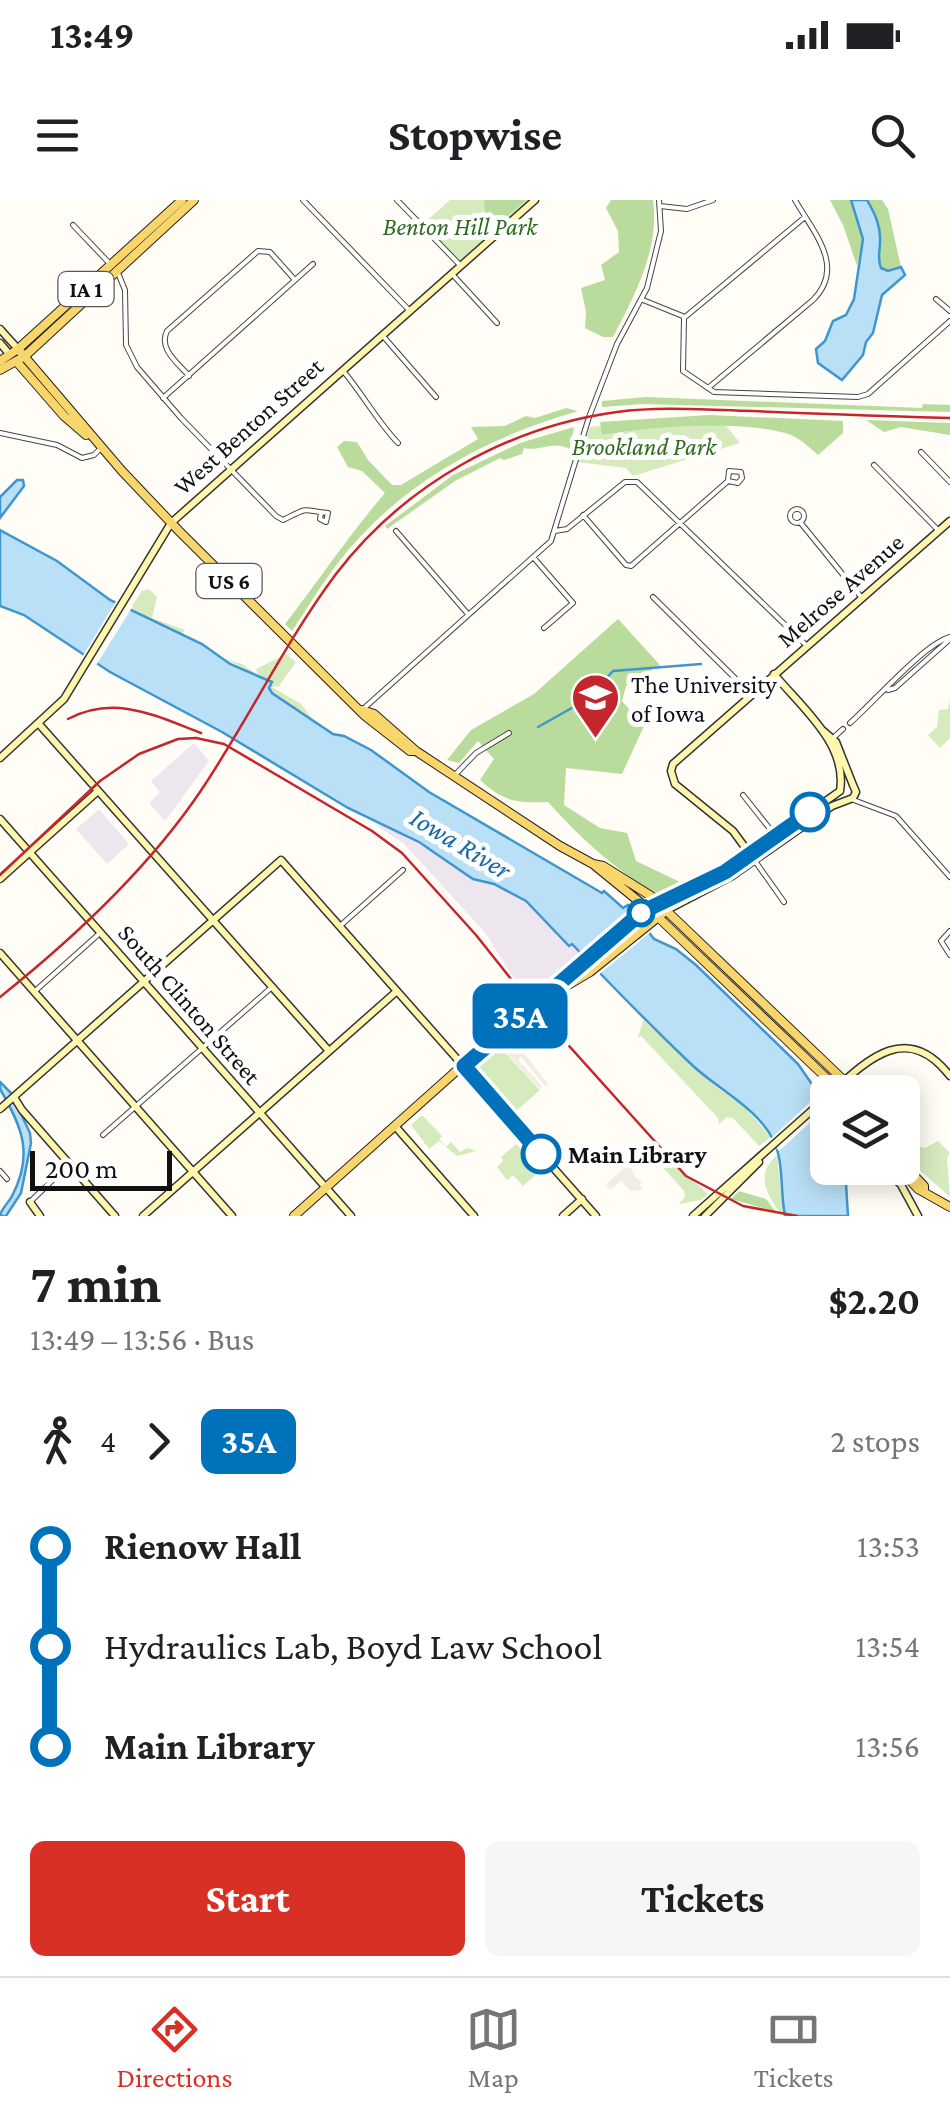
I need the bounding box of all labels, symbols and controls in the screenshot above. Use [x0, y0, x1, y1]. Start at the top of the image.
text: 13:49 [50, 14, 134, 56]
icon: menu [30, 108, 85, 163]
icon: search [865, 108, 920, 163]
text: Stopwise [388, 110, 562, 160]
park label: Benton Hill Park [383, 213, 538, 240]
road number: IA 1 [58, 272, 114, 306]
street label: West Benton Street [168, 352, 329, 500]
park label: Brookland Park [572, 433, 717, 460]
street label: Melrose Avenue [772, 528, 909, 652]
road number: US 6 [196, 564, 262, 598]
place label: The University of Iowa [631, 671, 777, 727]
school or university icon: The University of Iowa [570, 672, 622, 740]
unlabelled marker [791, 793, 829, 831]
water label: Iowa River [405, 801, 518, 886]
unlabelled marker [628, 900, 654, 926]
street label: South Clinton Street [113, 919, 267, 1090]
line badge: 35A [462, 984, 578, 1048]
text: 35A [493, 997, 547, 1036]
map controls [810, 1075, 920, 1185]
button: layers [810, 1075, 920, 1185]
marker: Main Library [522, 1135, 560, 1173]
place label: Main Library [568, 1141, 708, 1168]
scale bar [30, 1146, 172, 1190]
text: 200 m [45, 1153, 118, 1184]
text: 7 min [30, 1253, 161, 1314]
text: $2.20 [829, 1280, 920, 1322]
text: 13:49 – 13:56 · Bus [30, 1321, 254, 1357]
icon: walk [30, 1414, 85, 1469]
icon: forward [131, 1414, 186, 1469]
text: 35A [221, 1422, 276, 1461]
text: 4 [100, 1423, 116, 1459]
text: 2 stops [831, 1423, 920, 1459]
text: Rienow Hall [104, 1525, 301, 1567]
text: 13:53 [857, 1528, 920, 1564]
text: Hydraulics Lab, Boyd Law School [104, 1625, 602, 1667]
text: 13:54 [855, 1628, 920, 1664]
text: Main Library [104, 1725, 315, 1767]
text: 13:56 [856, 1728, 920, 1764]
button: Start [30, 1841, 465, 1956]
button: Tickets [485, 1841, 920, 1956]
tab: Directions [117, 2002, 232, 2093]
tab: Map [466, 2002, 521, 2093]
tab: Tickets [754, 2002, 833, 2093]

